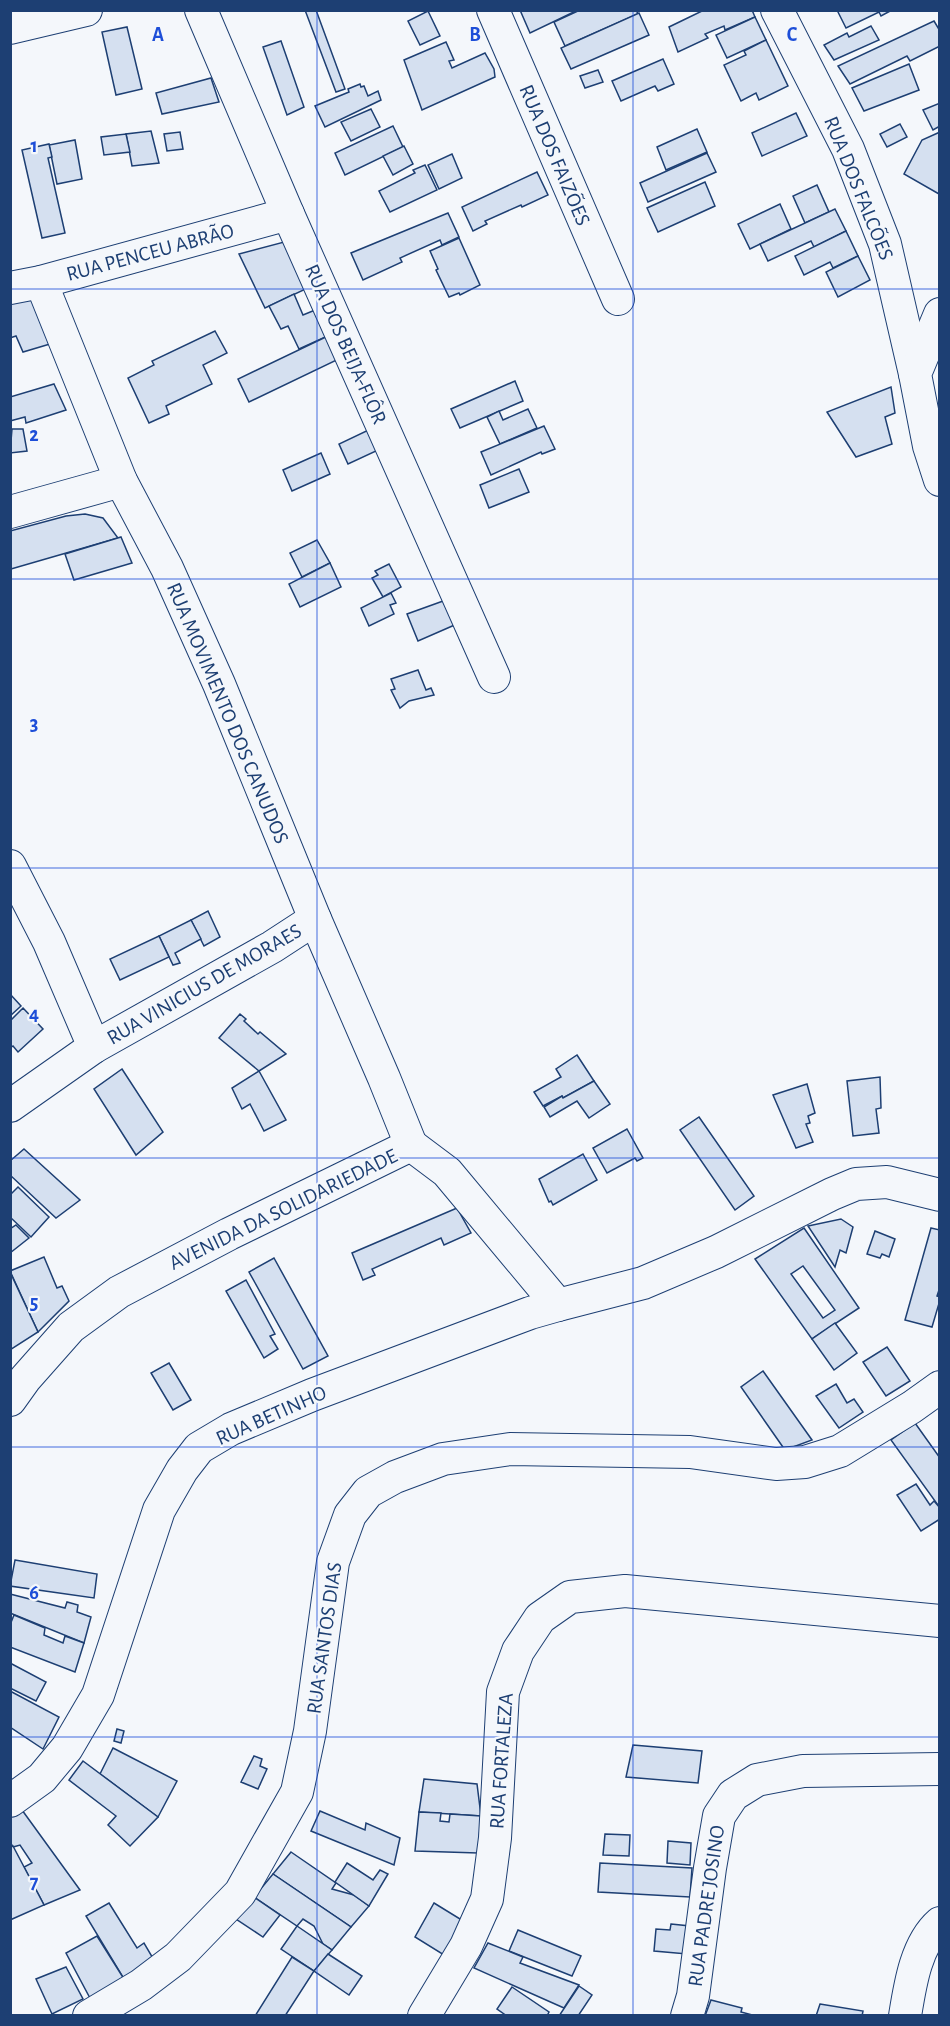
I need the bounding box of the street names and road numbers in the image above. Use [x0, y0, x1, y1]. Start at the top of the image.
street label: RUA DOS FAIZÕES [515, 81, 596, 229]
street label: RUA DOS FALCÕES [820, 113, 899, 263]
street label: RUA PENCEU ABRÃO [64, 218, 236, 285]
street label: RUA DOS BEIJA-FLÔR [301, 260, 392, 427]
street label: RUA MOVIMENTO DOS CANUDOS [163, 580, 292, 847]
street label: RUA VINICIUS DE MORAES [103, 920, 305, 1049]
street label: AVENIDA DA SOLIDARIEDADE [166, 1145, 401, 1274]
street label: RUA BETINHO [213, 1382, 330, 1449]
street label: RUA SANTOS DIAS [303, 1561, 346, 1715]
street label: RUA FORTALEZA [486, 1692, 517, 1830]
street label: RUA PADRE JOSINO [685, 1824, 728, 1988]

